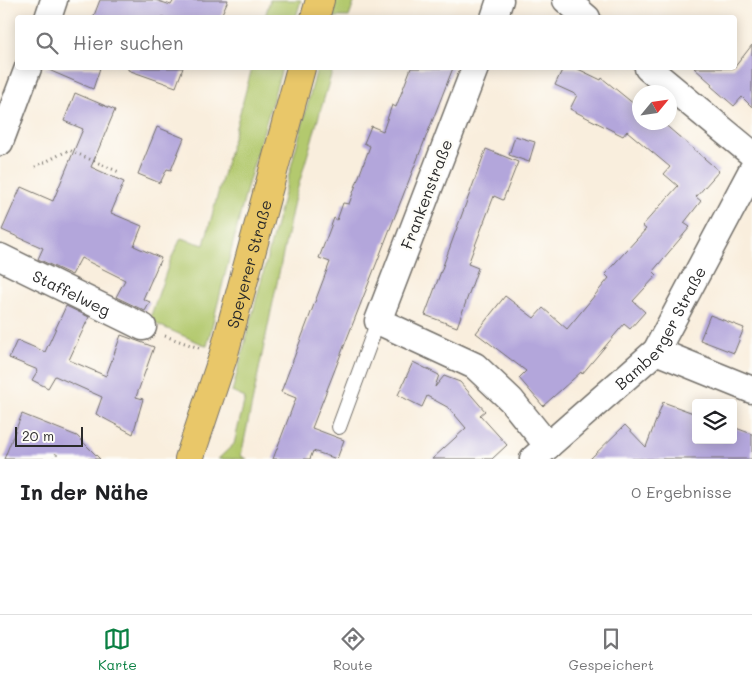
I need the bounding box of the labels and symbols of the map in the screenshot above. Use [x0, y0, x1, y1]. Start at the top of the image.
north arrow [632, 85, 677, 130]
street label: Frankenstraße [395, 136, 457, 252]
street label: Speyerer Straße [221, 197, 276, 330]
street label: Bamberger Straße [610, 262, 710, 393]
street label: Staffelweg [29, 264, 114, 320]
scale bar [15, 424, 82, 447]

